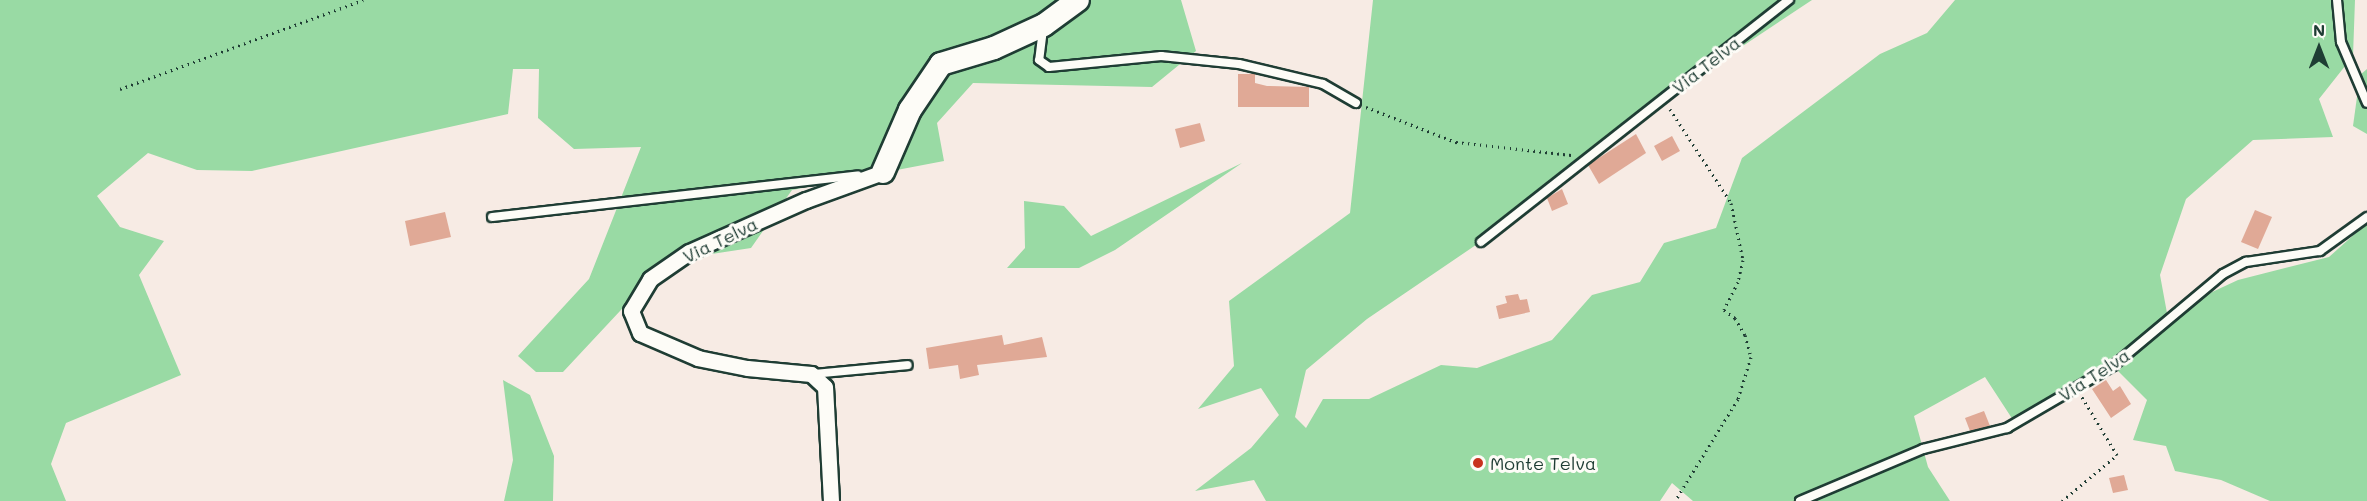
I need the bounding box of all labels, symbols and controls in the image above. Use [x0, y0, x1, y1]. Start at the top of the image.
north arrow [2289, 18, 2349, 78]
text: N [2313, 19, 2325, 40]
street label: Via Telva [1668, 32, 1744, 98]
street label: Via Telva [679, 213, 761, 267]
street label: Via Telva [2054, 344, 2134, 406]
place label: Monte Telva [1490, 452, 1596, 474]
marker: Monte Telva [1471, 456, 1485, 470]

